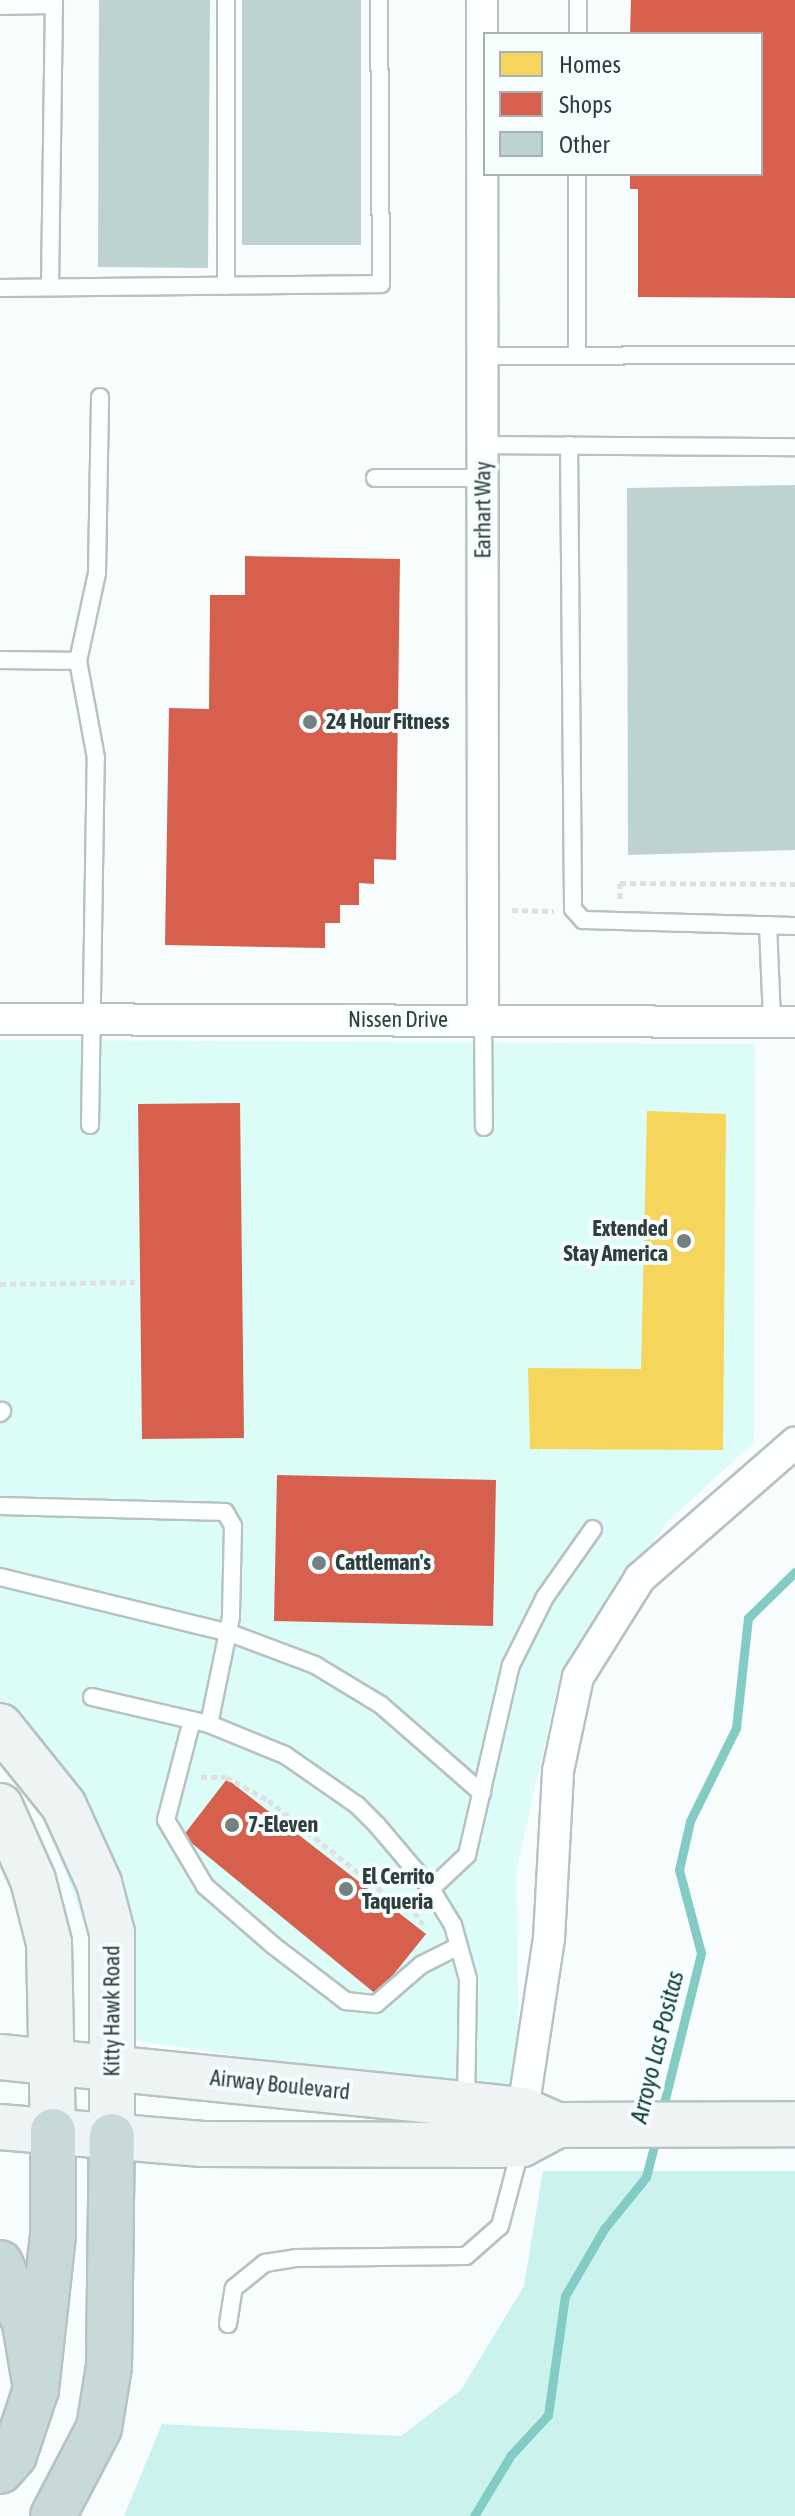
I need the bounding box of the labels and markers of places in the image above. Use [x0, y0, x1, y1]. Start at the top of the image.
place label: 24 Hour Fitness [326, 709, 449, 735]
marker: 24 Hour Fitness [301, 713, 319, 731]
place label: Extended Stay America [564, 1215, 668, 1266]
marker: Extended Stay America [675, 1232, 693, 1250]
place label: Cattleman's [335, 1550, 431, 1576]
marker: Cattleman's [310, 1554, 328, 1572]
place label: 7-Eleven [248, 1812, 318, 1838]
marker: 7-Eleven [223, 1816, 241, 1834]
place label: El Cerrito Taqueria [362, 1863, 435, 1914]
marker: El Cerrito Taqueria [337, 1880, 355, 1898]

